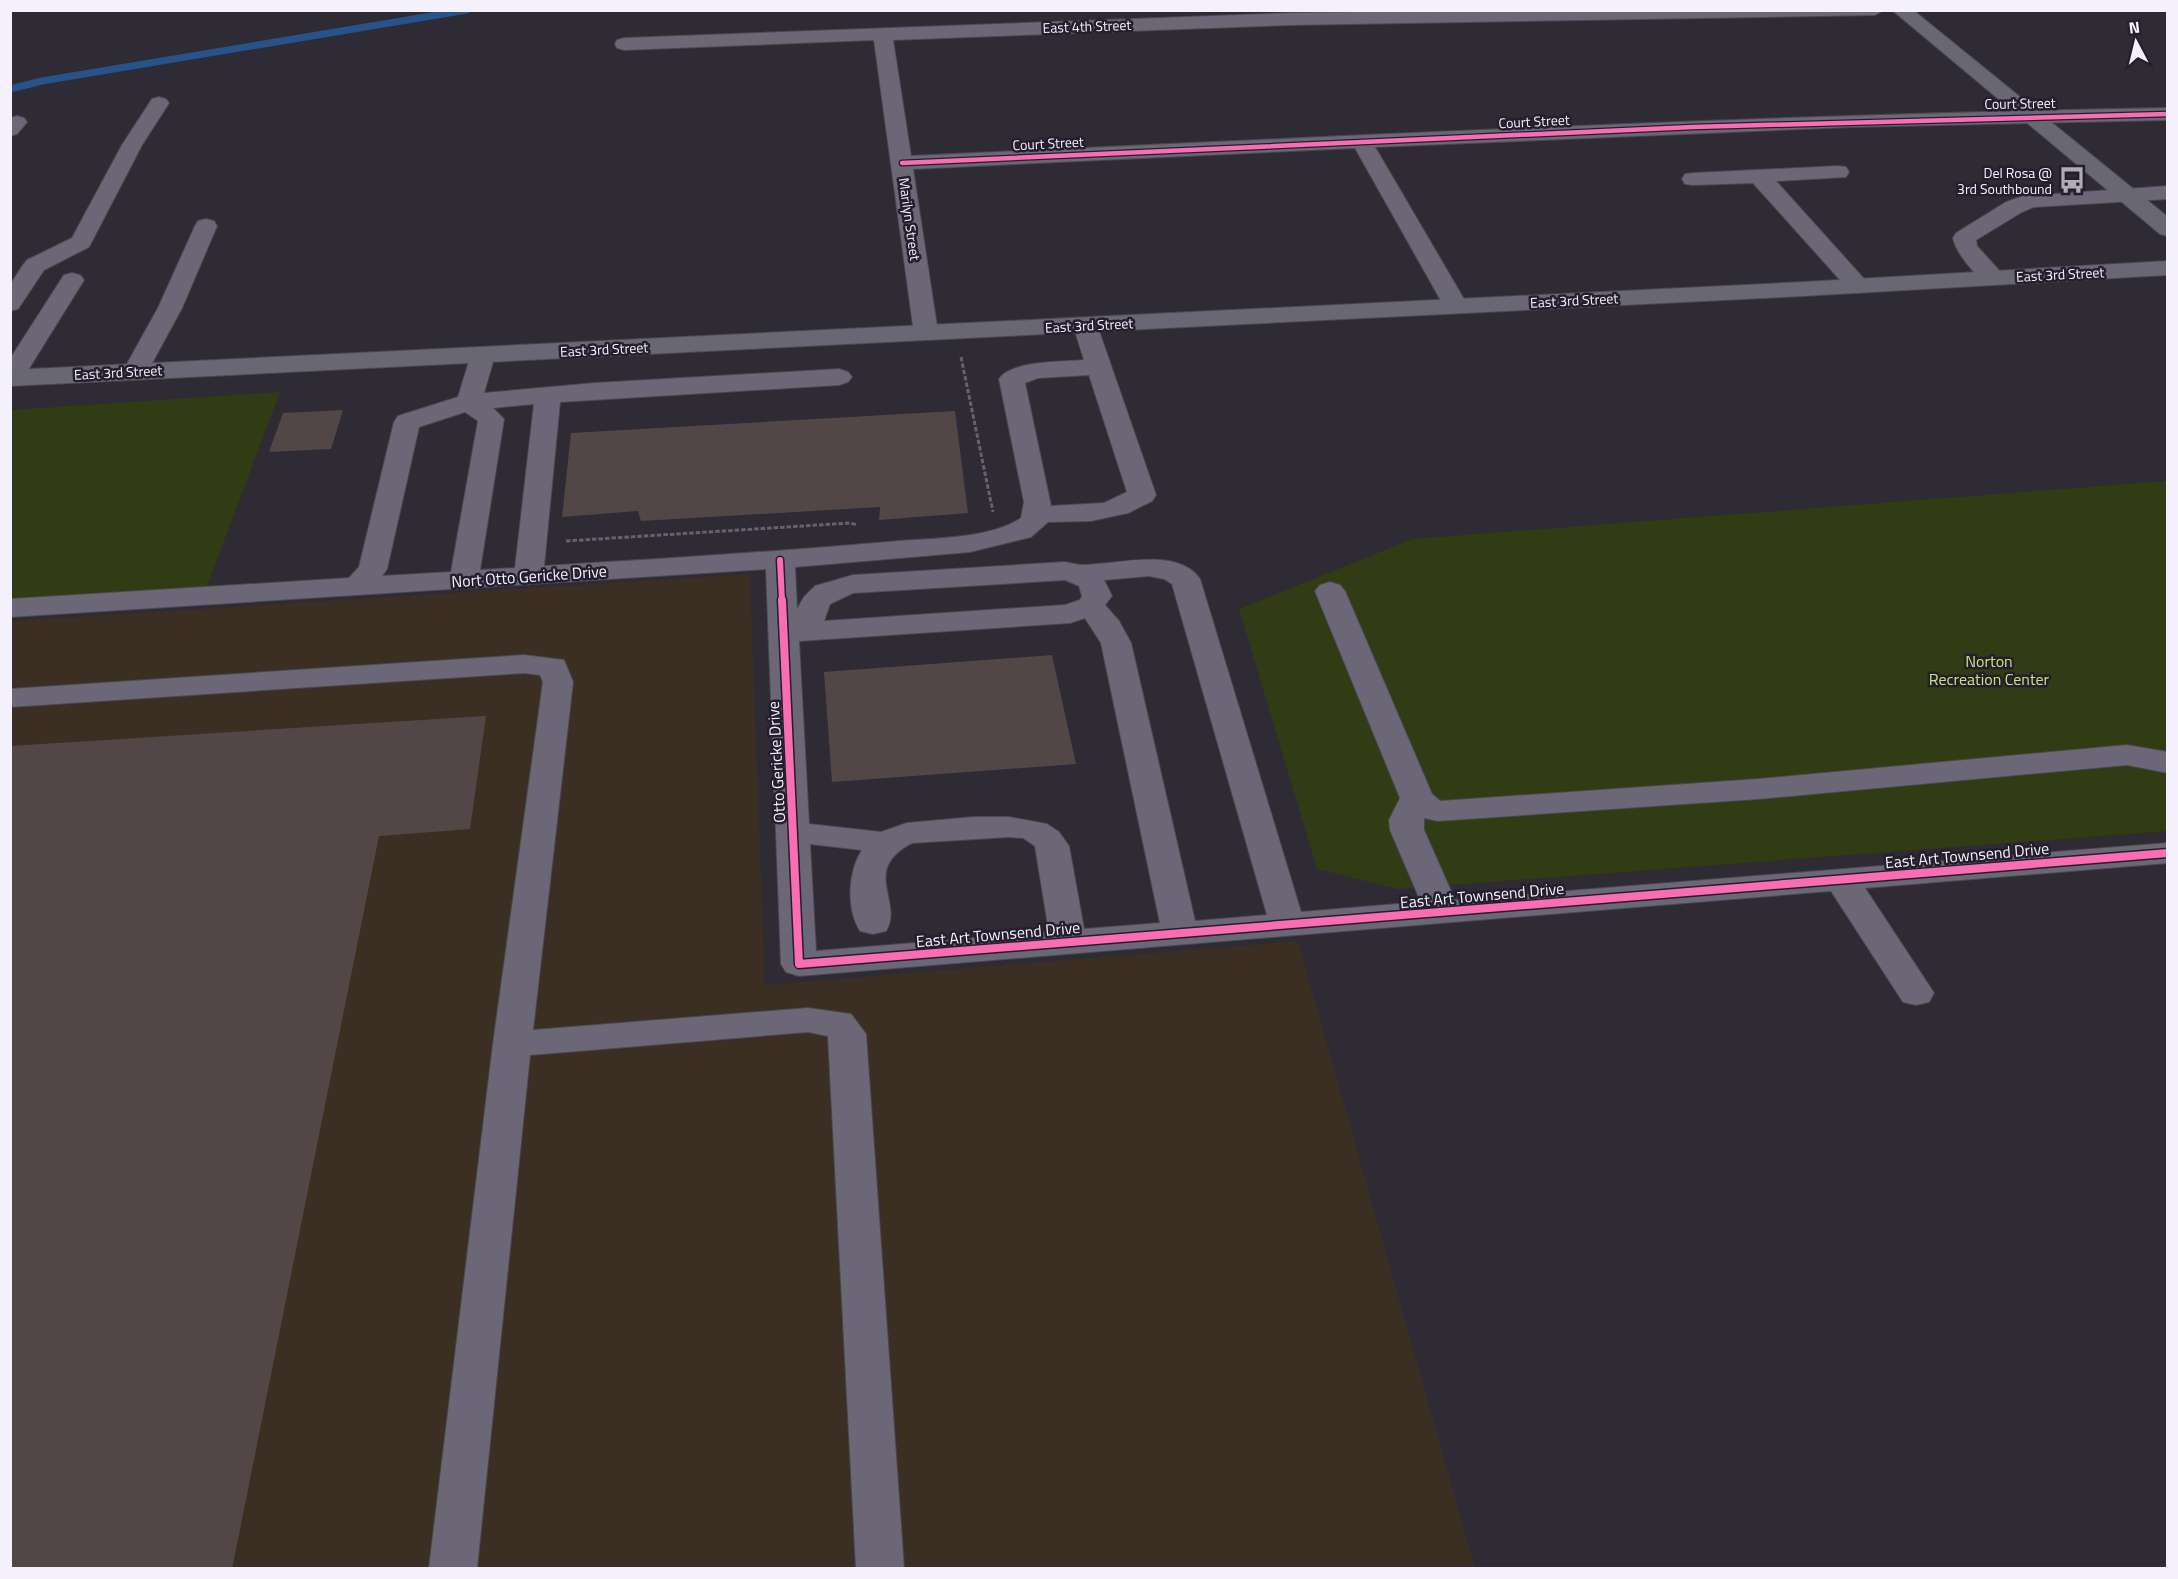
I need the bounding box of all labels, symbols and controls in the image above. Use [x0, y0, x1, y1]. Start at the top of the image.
north arrow [2106, 12, 2166, 72]
street label: East 4th Street [1042, 14, 1132, 38]
text: N [2127, 15, 2141, 40]
street label: Court Street [1984, 92, 2056, 114]
street label: Court Street [1498, 109, 1570, 133]
street label: Court Street [1012, 131, 1084, 155]
place label: Del Rosa @ 3rd Southbound [1957, 162, 2052, 199]
bus stop icon: Del Rosa @ 3rd Southbound [2057, 165, 2087, 195]
street label: Marilyn Street [894, 176, 926, 262]
street label: East 3rd Street [2015, 261, 2105, 287]
street label: East 3rd Street [1529, 287, 1619, 313]
street label: East 3rd Street [1044, 312, 1134, 338]
street label: East 3rd Street [559, 336, 649, 362]
street label: East 3rd Street [73, 359, 163, 385]
street label: Nort Otto Gericke Drive [451, 559, 607, 593]
park label: Norton Recreation Center [1929, 649, 2050, 691]
street label: Otto Gericke Drive [761, 701, 791, 823]
street label: East Art Townsend Drive [1884, 836, 2050, 874]
street label: East Art Townsend Drive [1399, 876, 1565, 914]
street label: East Art Townsend Drive [915, 915, 1081, 953]

